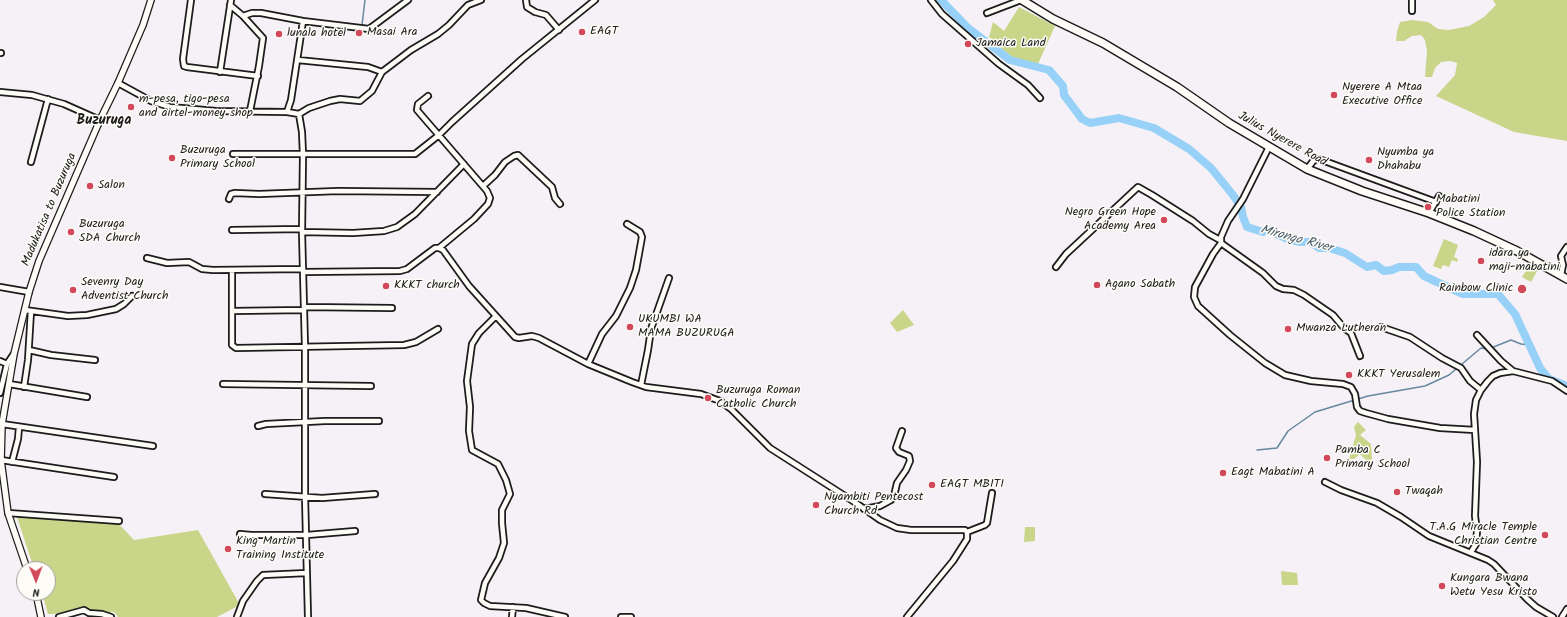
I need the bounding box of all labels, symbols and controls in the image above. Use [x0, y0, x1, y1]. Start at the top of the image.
place label: EAGT [590, 25, 618, 39]
place label: Masai Ara [367, 26, 417, 40]
place label: lunala hotel [287, 27, 346, 41]
marker: EAGT [577, 27, 587, 37]
marker: Masai Ara [354, 28, 364, 38]
marker: lunala hotel [274, 29, 284, 39]
place label: Jamaica Land [976, 37, 1046, 51]
marker: Jamaica Land [963, 39, 973, 49]
place label: Nyerere A Mtaa Executive Office [1342, 81, 1422, 109]
marker: Nyerere A Mtaa Executive Office [1329, 90, 1339, 100]
place label: m-pesa, tigo-pesa and airtel-money shop [139, 93, 253, 121]
marker: m-pesa, tigo-pesa and airtel-money shop [126, 102, 136, 112]
street label: Julius Nyerere Road [1235, 110, 1329, 170]
district label: Buzuruga [77, 114, 131, 130]
place label: Buzuruga Primary School [180, 144, 255, 172]
place label: Nyumba ya Dhahabu [1377, 146, 1434, 174]
street label: Madukatisa to Buzuruga [20, 151, 80, 269]
marker: Buzuruga Primary School [167, 153, 177, 163]
marker: Nyumba ya Dhahabu [1364, 155, 1374, 165]
place label: Salon [98, 179, 125, 193]
marker: Salon [85, 181, 95, 191]
place label: Mabatini Police Station [1436, 193, 1505, 221]
marker: Mabatini Police Station [1423, 202, 1433, 212]
place label: Negro Green Hope Academy Area [1065, 206, 1156, 234]
marker: Negro Green Hope Academy Area [1159, 215, 1169, 225]
place label: Buzuruga SDA Church [79, 218, 140, 246]
water label: Mirongo River [1258, 223, 1334, 257]
marker: Buzuruga SDA Church [66, 227, 76, 237]
place label: idara ya maji-mabatini [1489, 247, 1559, 275]
marker: idara ya maji-mabatini [1476, 256, 1486, 266]
place label: Sevenry Day Adventist Church [81, 276, 168, 304]
place label: Agano Sabath [1105, 278, 1175, 292]
place label: KKKT church [394, 279, 460, 293]
marker: Agano Sabath [1092, 280, 1102, 290]
marker: KKKT church [381, 281, 391, 291]
place label: Rainbow Clinic [1439, 282, 1513, 296]
marker: Rainbow Clinic [1516, 283, 1528, 295]
marker: Sevenry Day Adventist Church [68, 285, 78, 295]
place label: UKUMBI WA MAMA BUZURUGA [638, 313, 735, 341]
marker: UKUMBI WA MAMA BUZURUGA [625, 322, 635, 332]
place label: Mwanza Lutheran [1296, 322, 1386, 336]
marker: Mwanza Lutheran [1283, 324, 1293, 334]
place label: KKKT Yerusalem [1357, 368, 1440, 382]
marker: KKKT Yerusalem [1344, 370, 1354, 380]
place label: Buzuruga Roman Catholic Church [716, 384, 800, 412]
marker: Buzuruga Roman Catholic Church [703, 393, 713, 403]
place label: Pamba C Primary School [1335, 444, 1410, 472]
marker: Pamba C Primary School [1322, 453, 1332, 463]
place label: Eagt Mabatini A [1231, 466, 1315, 480]
marker: Eagt Mabatini A [1218, 468, 1228, 478]
place label: EAGT MBITI [940, 478, 1004, 492]
marker: EAGT MBITI [927, 480, 937, 490]
place label: Twaqah [1405, 485, 1443, 499]
marker: Twaqah [1392, 487, 1402, 497]
place label: Nyambiti Pentecost Church Rd [824, 491, 923, 519]
marker: Nyambiti Pentecost Church Rd [811, 500, 821, 510]
place label: T.A.G Miracle Temple Christian Centre [1430, 521, 1537, 549]
marker: T.A.G Miracle Temple Christian Centre [1540, 530, 1550, 540]
place label: King Martin Training Institute [236, 535, 324, 563]
marker: King Martin Training Institute [223, 544, 233, 554]
north arrow [16, 561, 56, 601]
place label: Kungara Bwana Wetu Yesu Kristo [1450, 572, 1537, 600]
marker: Kungara Bwana Wetu Yesu Kristo [1437, 581, 1447, 591]
text: N [33, 583, 40, 601]

